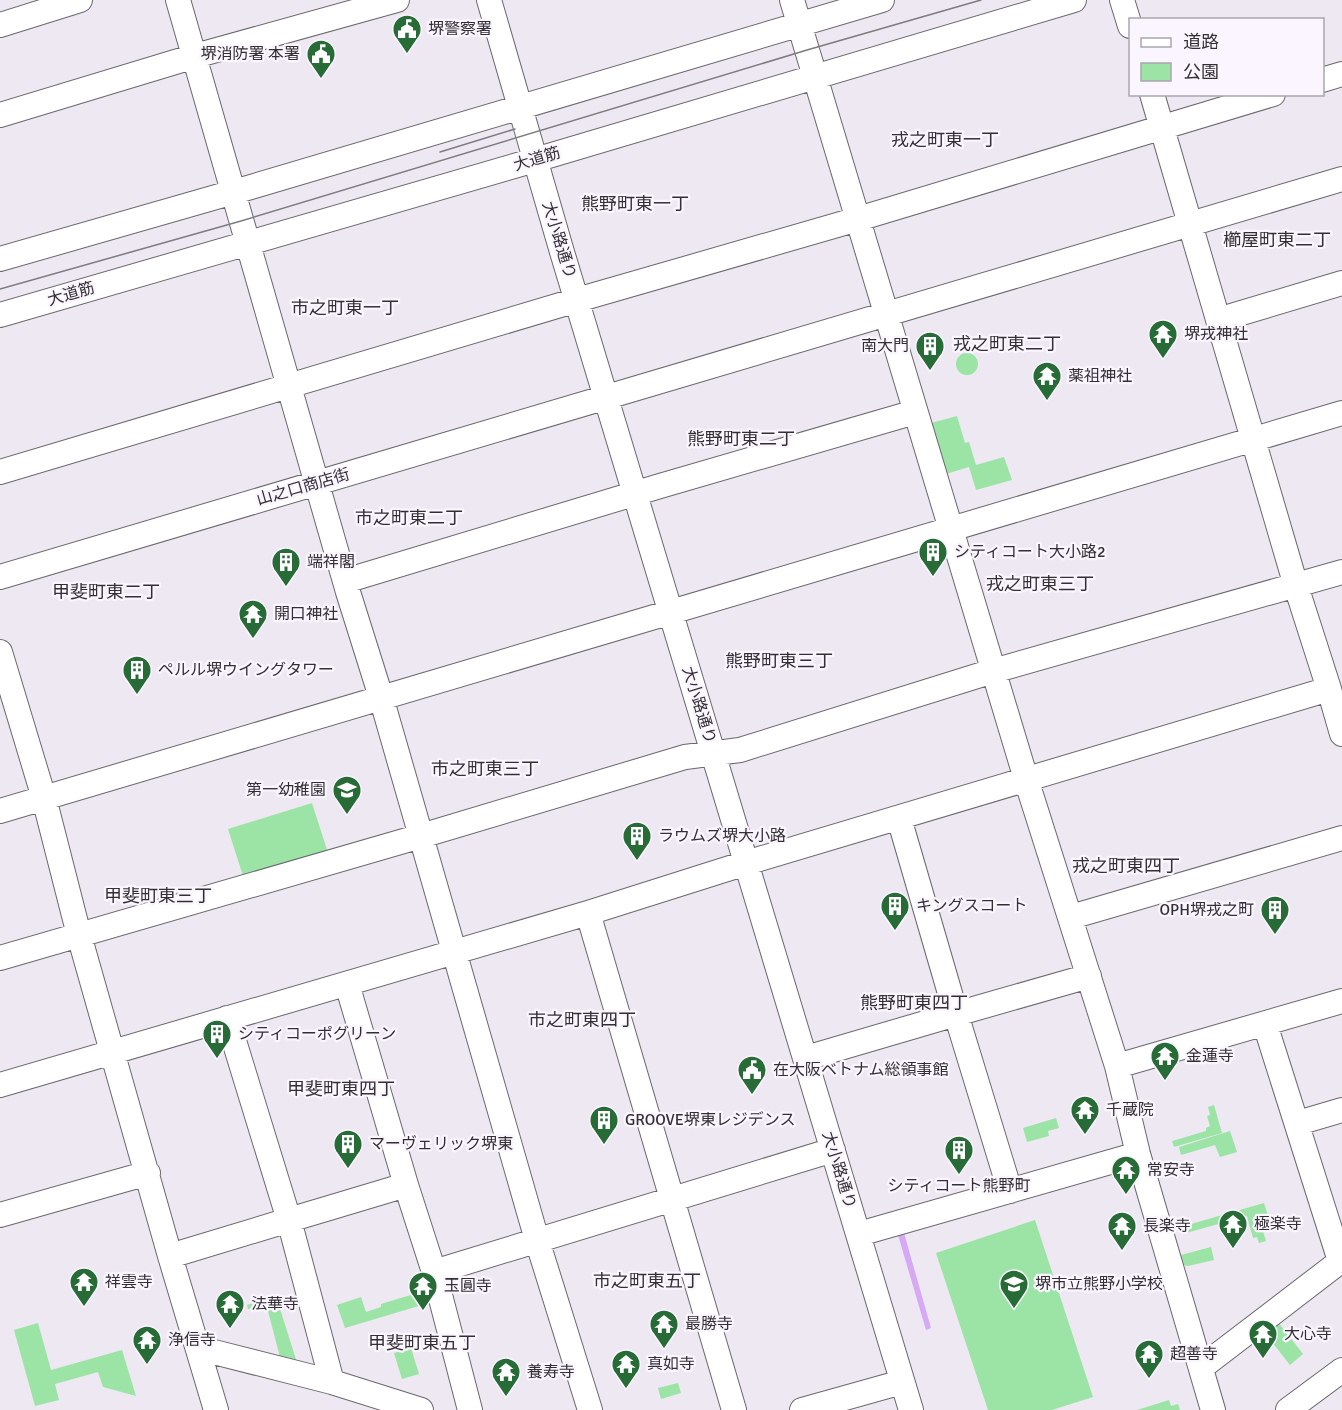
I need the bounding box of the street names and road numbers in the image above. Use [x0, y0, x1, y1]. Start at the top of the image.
street label: 大道筋 [511, 142, 563, 176]
street label: 大小路通り [538, 199, 580, 281]
street label: 大道筋 [45, 278, 97, 310]
street label: 山之口商店街 [254, 464, 352, 510]
street label: 大小路通り [678, 664, 720, 746]
street label: 大小路通り [818, 1129, 860, 1211]

